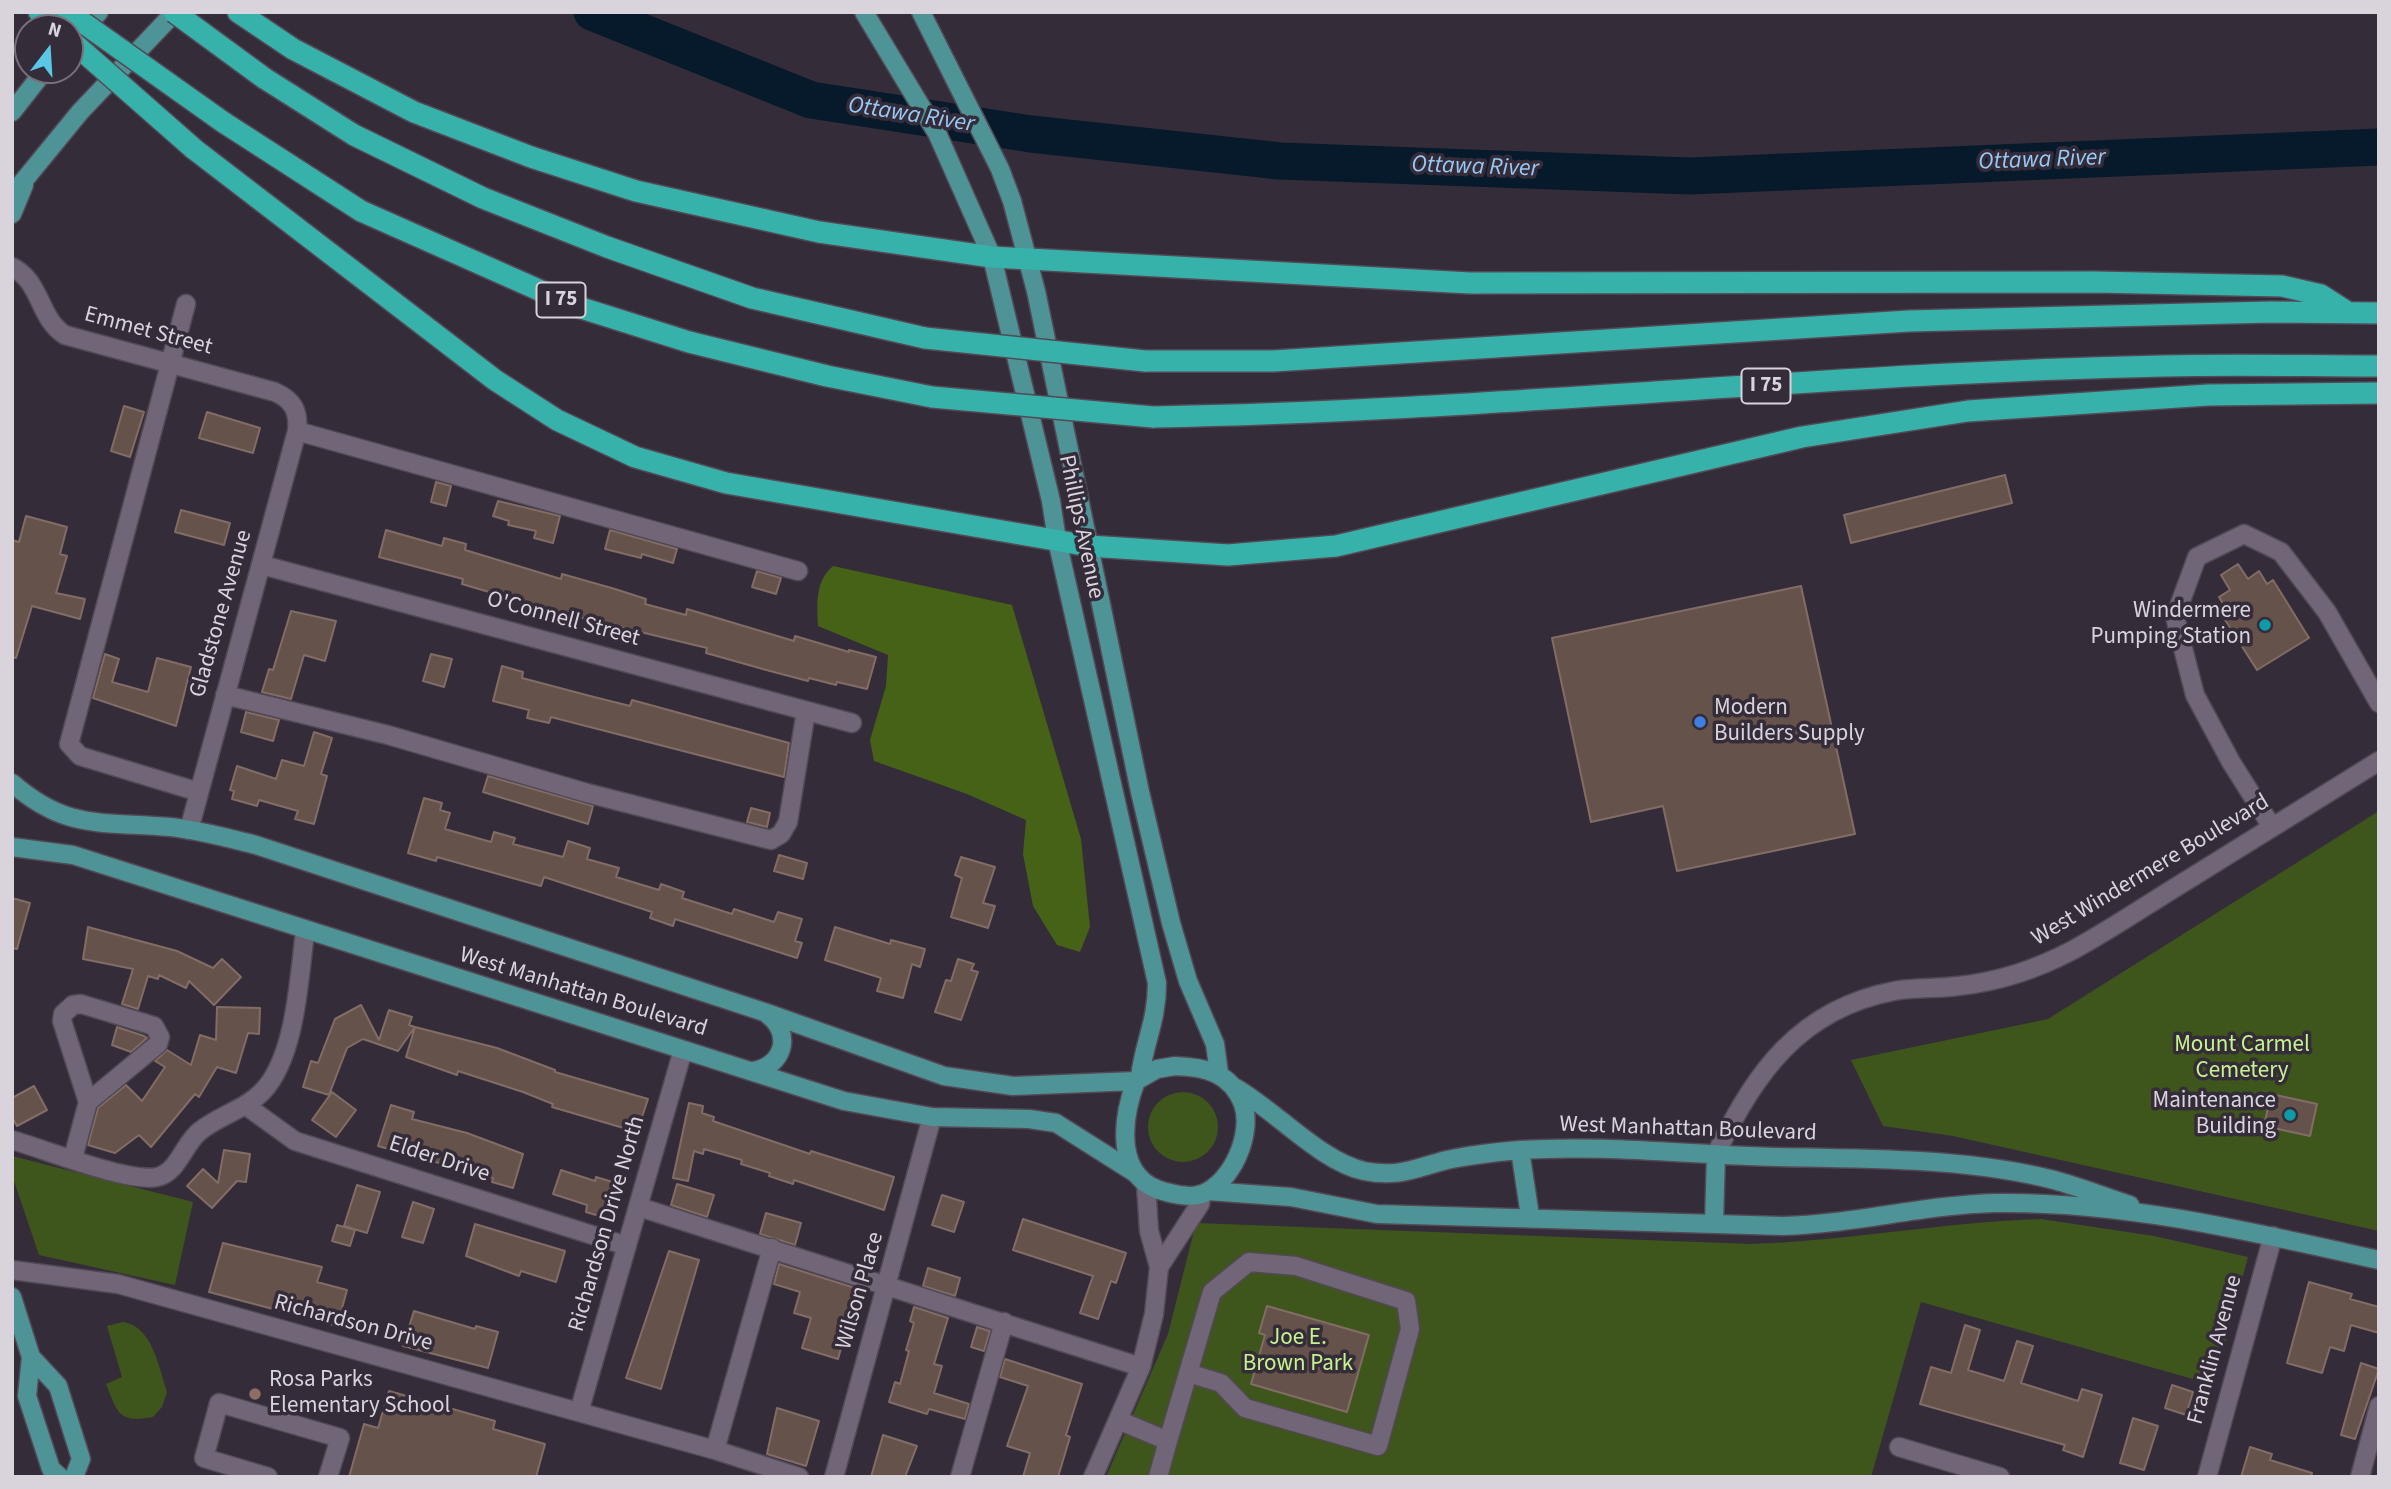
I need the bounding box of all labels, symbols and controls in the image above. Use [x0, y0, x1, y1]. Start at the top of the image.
north arrow [14, 14, 84, 84]
text: N [45, 16, 65, 45]
water label: Ottawa River [846, 92, 976, 140]
water label: Ottawa River [1978, 144, 2106, 178]
water label: Ottawa River [1411, 151, 1539, 185]
road number: I 75 [536, 282, 586, 318]
street label: Emmet Street [81, 302, 215, 362]
road number: I 75 [1742, 368, 1790, 404]
street label: Phillips Avenue [1051, 453, 1109, 601]
street label: Gladstone Avenue [185, 527, 259, 701]
street label: O'Connell Street [484, 586, 642, 654]
place label: Windermere Pumping Station [2090, 598, 2251, 652]
marker: Windermere Pumping Station [2257, 617, 2273, 633]
place label: Modern Builders Supply [1714, 695, 1865, 749]
marker: Modern Builders Supply [1692, 714, 1708, 730]
street label: West Windermere Boulevard [2027, 789, 2275, 953]
street label: West Manhattan Boulevard [456, 942, 710, 1044]
park label: Mount Carmel Cemetery [2174, 1032, 2310, 1086]
place label: Maintenance Building [2152, 1088, 2276, 1142]
marker: Maintenance Building [2282, 1107, 2298, 1123]
street label: West Manhattan Boulevard [1559, 1112, 1817, 1148]
street label: Richardson Drive North [564, 1113, 652, 1335]
street label: Elder Drive [385, 1131, 493, 1189]
street label: Wilson Place [831, 1229, 891, 1353]
street label: Franklin Avenue [2183, 1272, 2249, 1428]
street label: Richardson Drive [271, 1290, 435, 1358]
park label: Joe E. Brown Park [1243, 1325, 1353, 1379]
place label: Rosa Parks Elementary School [269, 1367, 450, 1421]
marker: Rosa Parks Elementary School [247, 1386, 263, 1402]

